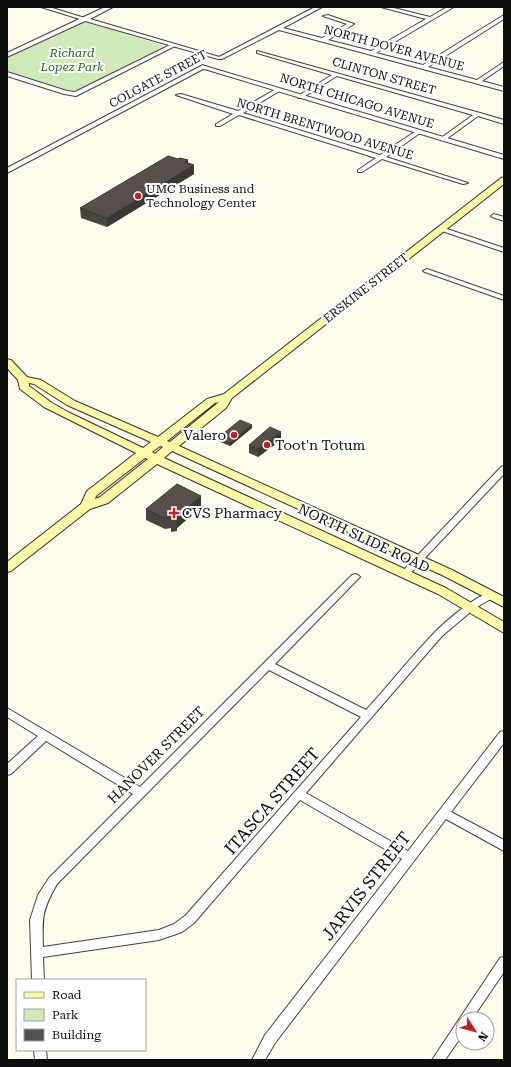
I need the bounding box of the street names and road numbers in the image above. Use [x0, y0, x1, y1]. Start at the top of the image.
street label: NORTH DOVER AVENUE [322, 22, 466, 74]
street label: COLGATE STREET [107, 47, 209, 111]
street label: CLINTON STREET [331, 55, 437, 97]
street label: NORTH CHICAGO AVENUE [278, 71, 436, 131]
street label: NORTH BRENTWOOD AVENUE [235, 95, 415, 163]
street label: ERSKINE STREET [321, 250, 411, 326]
street label: NORTH SLIDE ROAD [296, 500, 433, 576]
street label: HANOVER STREET [104, 703, 208, 807]
street label: ITASCA STREET [220, 744, 324, 858]
street label: JARVIS STREET [317, 828, 415, 944]

